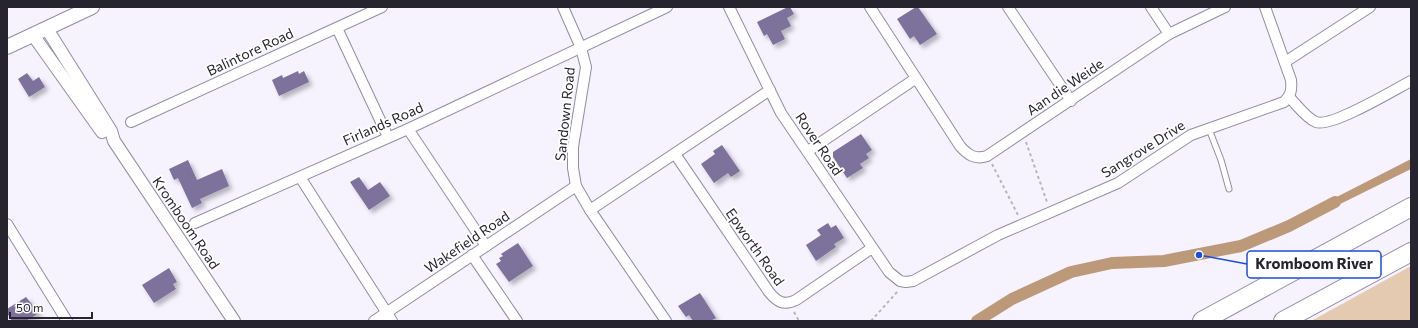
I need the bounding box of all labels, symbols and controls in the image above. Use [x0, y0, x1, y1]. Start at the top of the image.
street label: Balintore Road [204, 24, 296, 79]
street label: Aan die Weide [1023, 55, 1106, 119]
street label: Sandown Road [551, 66, 578, 162]
street label: Firlands Road [340, 98, 426, 149]
street label: Rover Road [792, 109, 847, 178]
street label: Sangrove Drive [1098, 116, 1188, 181]
street label: Kromboom Road [149, 173, 224, 272]
street label: Epworth Road [723, 205, 788, 289]
street label: Wakefield Road [421, 207, 512, 276]
callout: Kromboom River [1247, 251, 1381, 278]
text: Kromboom River [1255, 254, 1373, 272]
scale bar [10, 294, 92, 320]
text: 50 m [16, 300, 44, 314]

